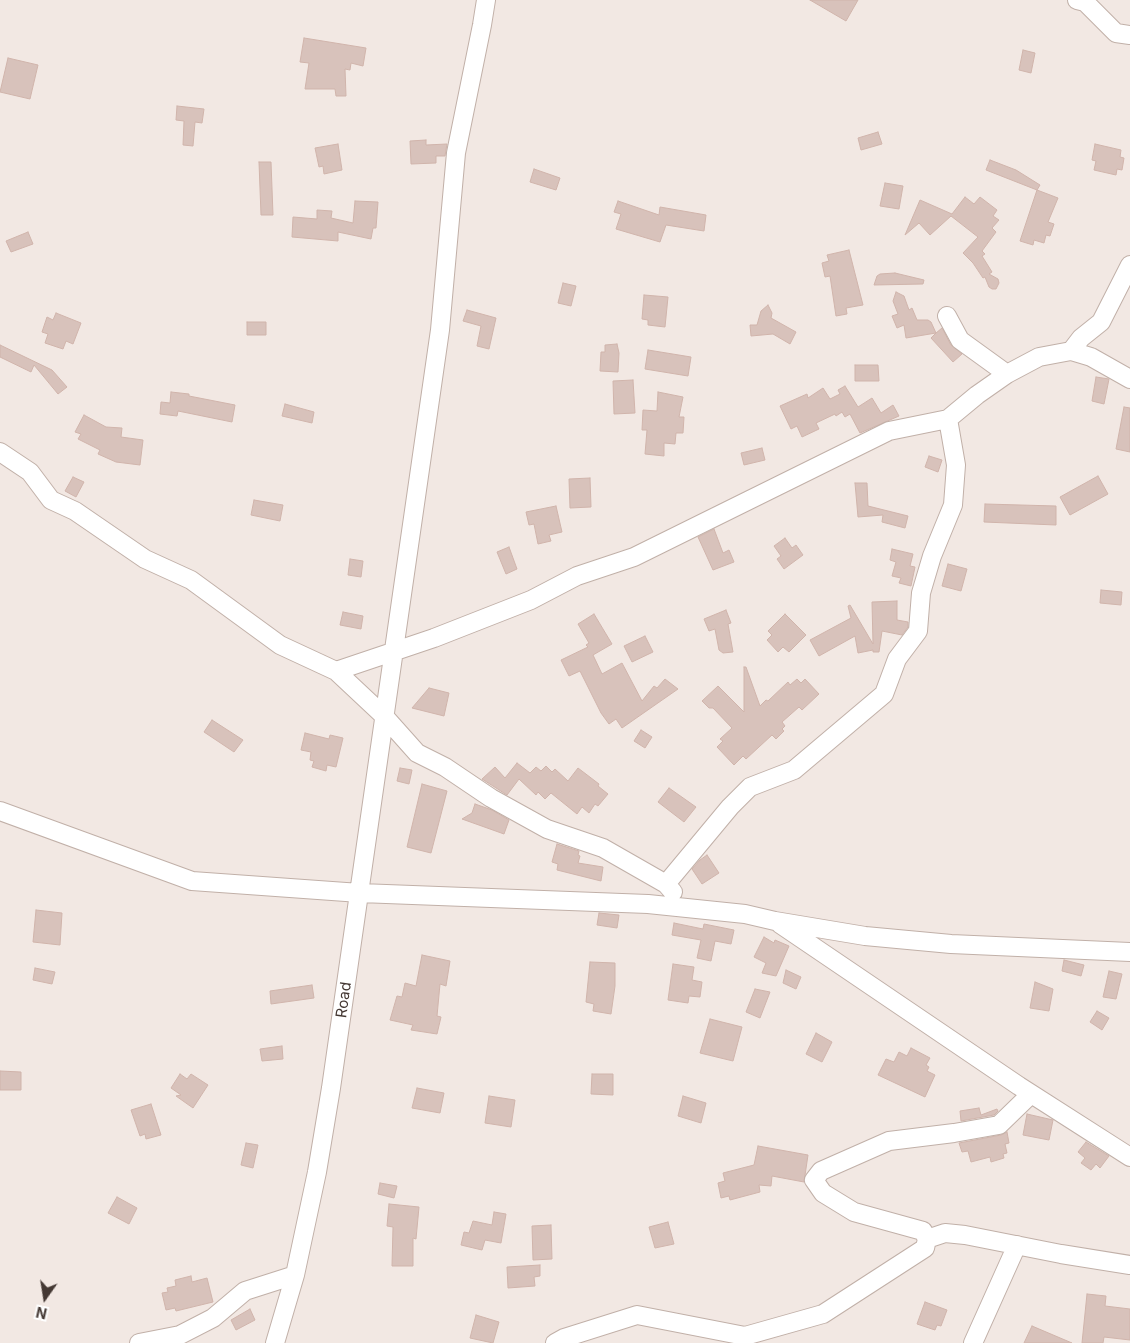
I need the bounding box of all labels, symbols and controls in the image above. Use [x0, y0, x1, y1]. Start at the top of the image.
street label: Road [333, 981, 355, 1019]
north arrow [20, 1273, 70, 1323]
text: N [34, 1304, 49, 1323]

